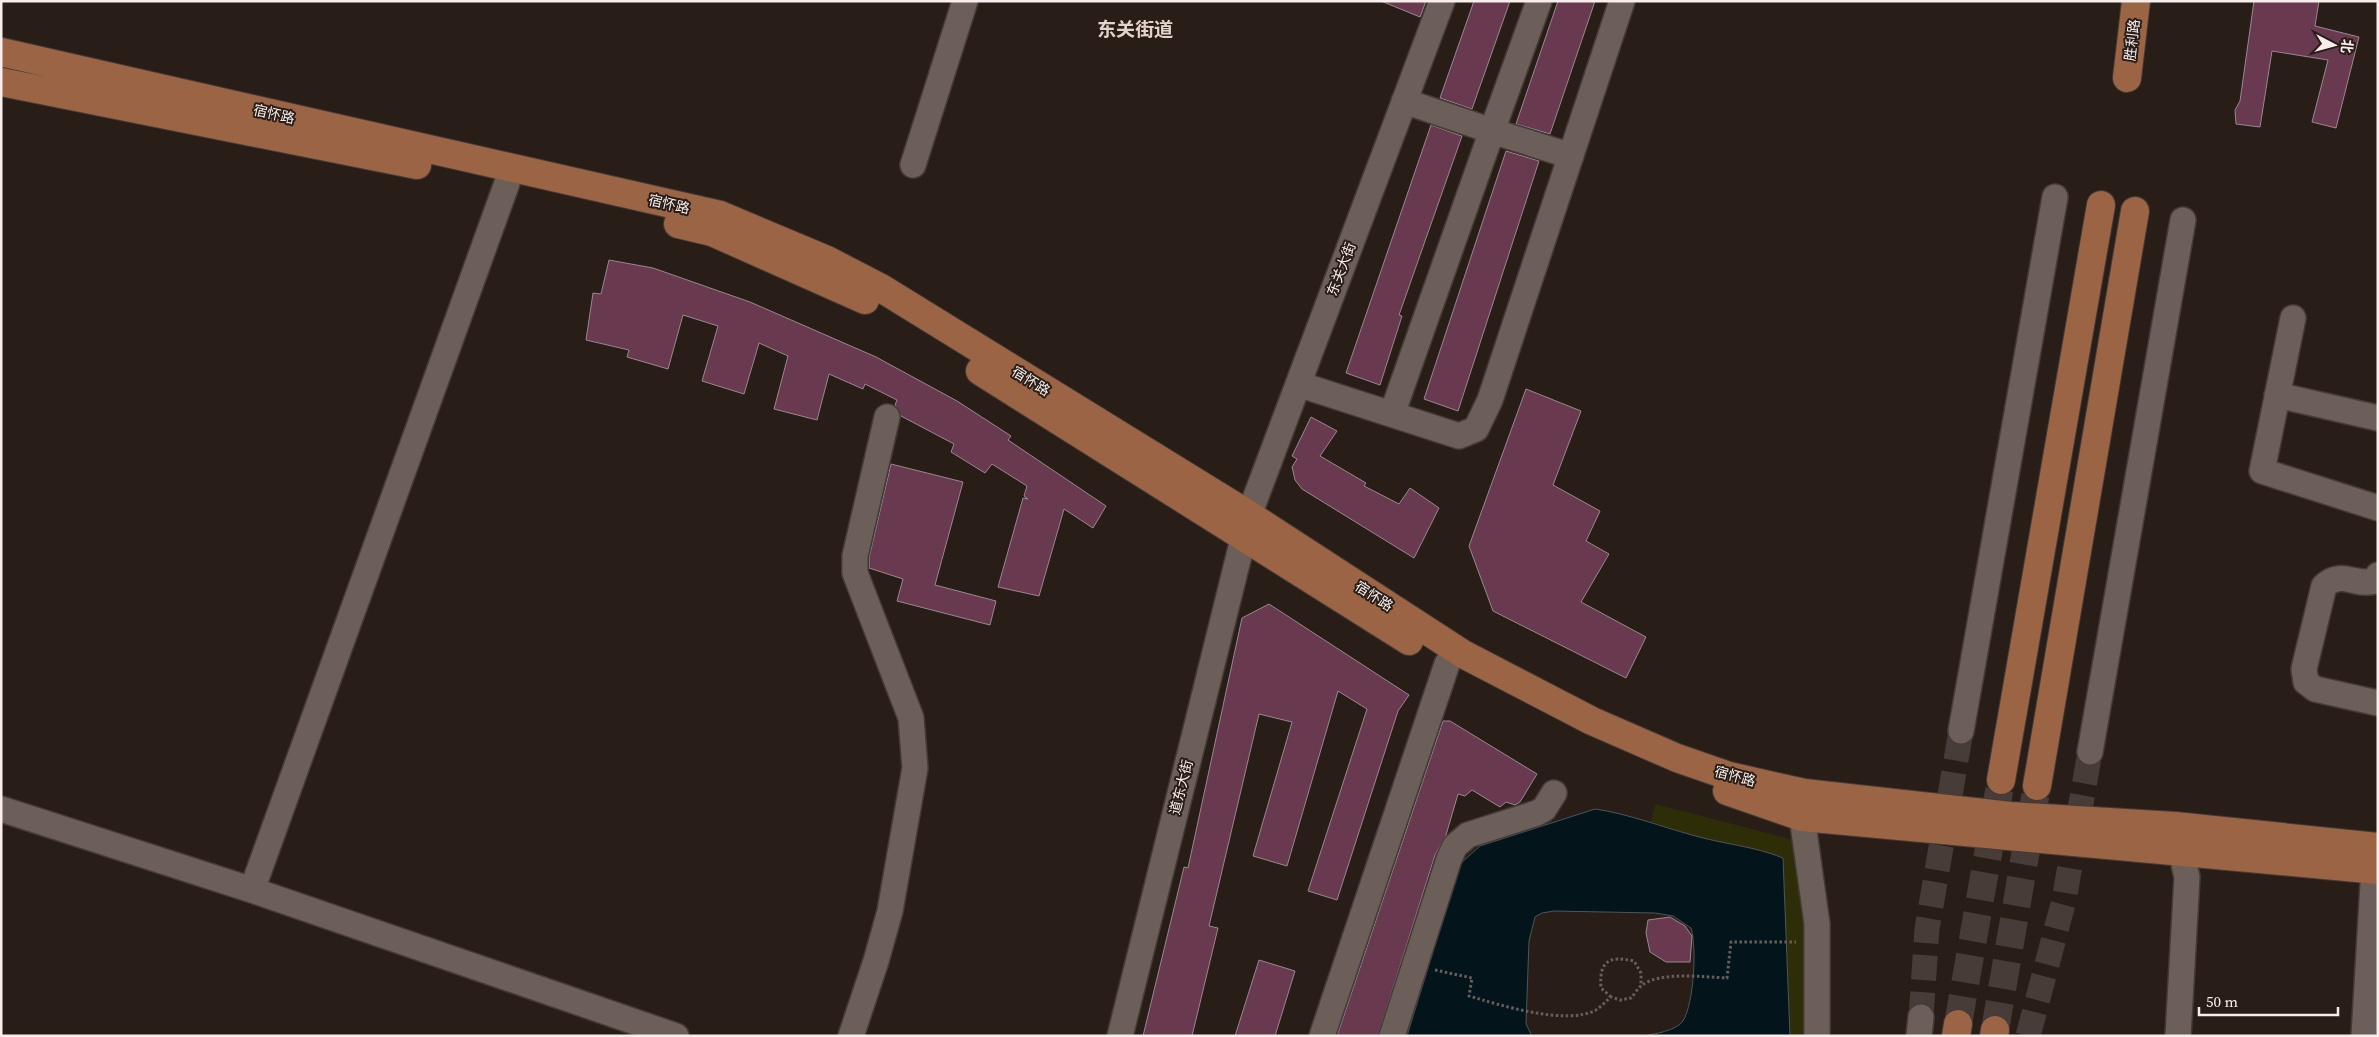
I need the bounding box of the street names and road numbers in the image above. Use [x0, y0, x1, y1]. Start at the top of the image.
street label: 胜利路 [2120, 18, 2144, 62]
street label: 宿怀路 [251, 100, 297, 128]
street label: 宿怀路 [646, 190, 692, 218]
street label: 东关大街 [1322, 239, 1360, 299]
street label: 宿怀路 [1008, 361, 1054, 401]
street label: 宿怀路 [1351, 576, 1397, 616]
street label: 道东大街 [1165, 757, 1197, 817]
street label: 宿怀路 [1712, 761, 1758, 791]

